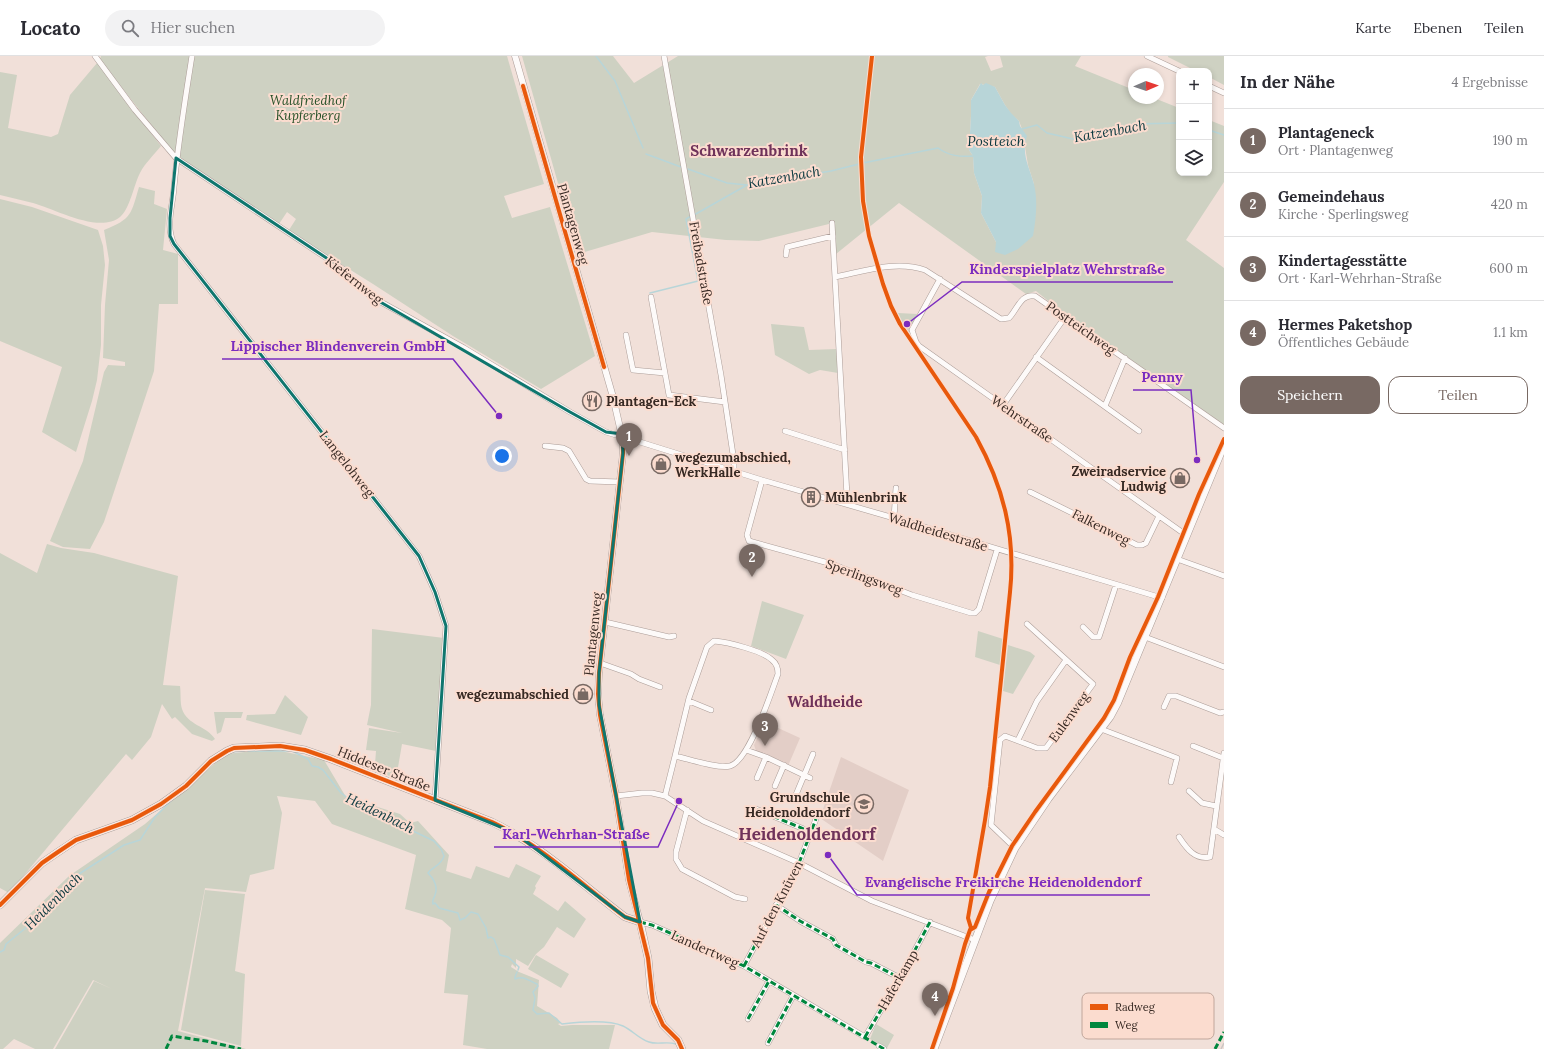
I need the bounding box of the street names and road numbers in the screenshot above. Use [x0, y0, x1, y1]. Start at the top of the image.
street label: Plantagenweg [553, 181, 593, 267]
street label: Freibadstraße [685, 220, 717, 306]
street label: Kiefernweg [322, 252, 387, 308]
street label: Postteichweg [1043, 298, 1120, 359]
street label: Wehrstraße [988, 391, 1056, 447]
street label: Langelohweg [316, 427, 379, 501]
street label: Falkenweg [1069, 505, 1134, 549]
street label: Waldheidestraße [886, 509, 990, 555]
street label: Sperlingsweg [823, 555, 905, 599]
street label: Plantagenweg [580, 591, 606, 677]
street label: Eulenweg [1045, 688, 1094, 746]
street label: Hiddeser Straße [335, 743, 433, 795]
street label: Auf den Knüven [747, 858, 807, 951]
street label: Landertweg [668, 926, 742, 972]
street label: Haferkamp [874, 947, 922, 1013]

